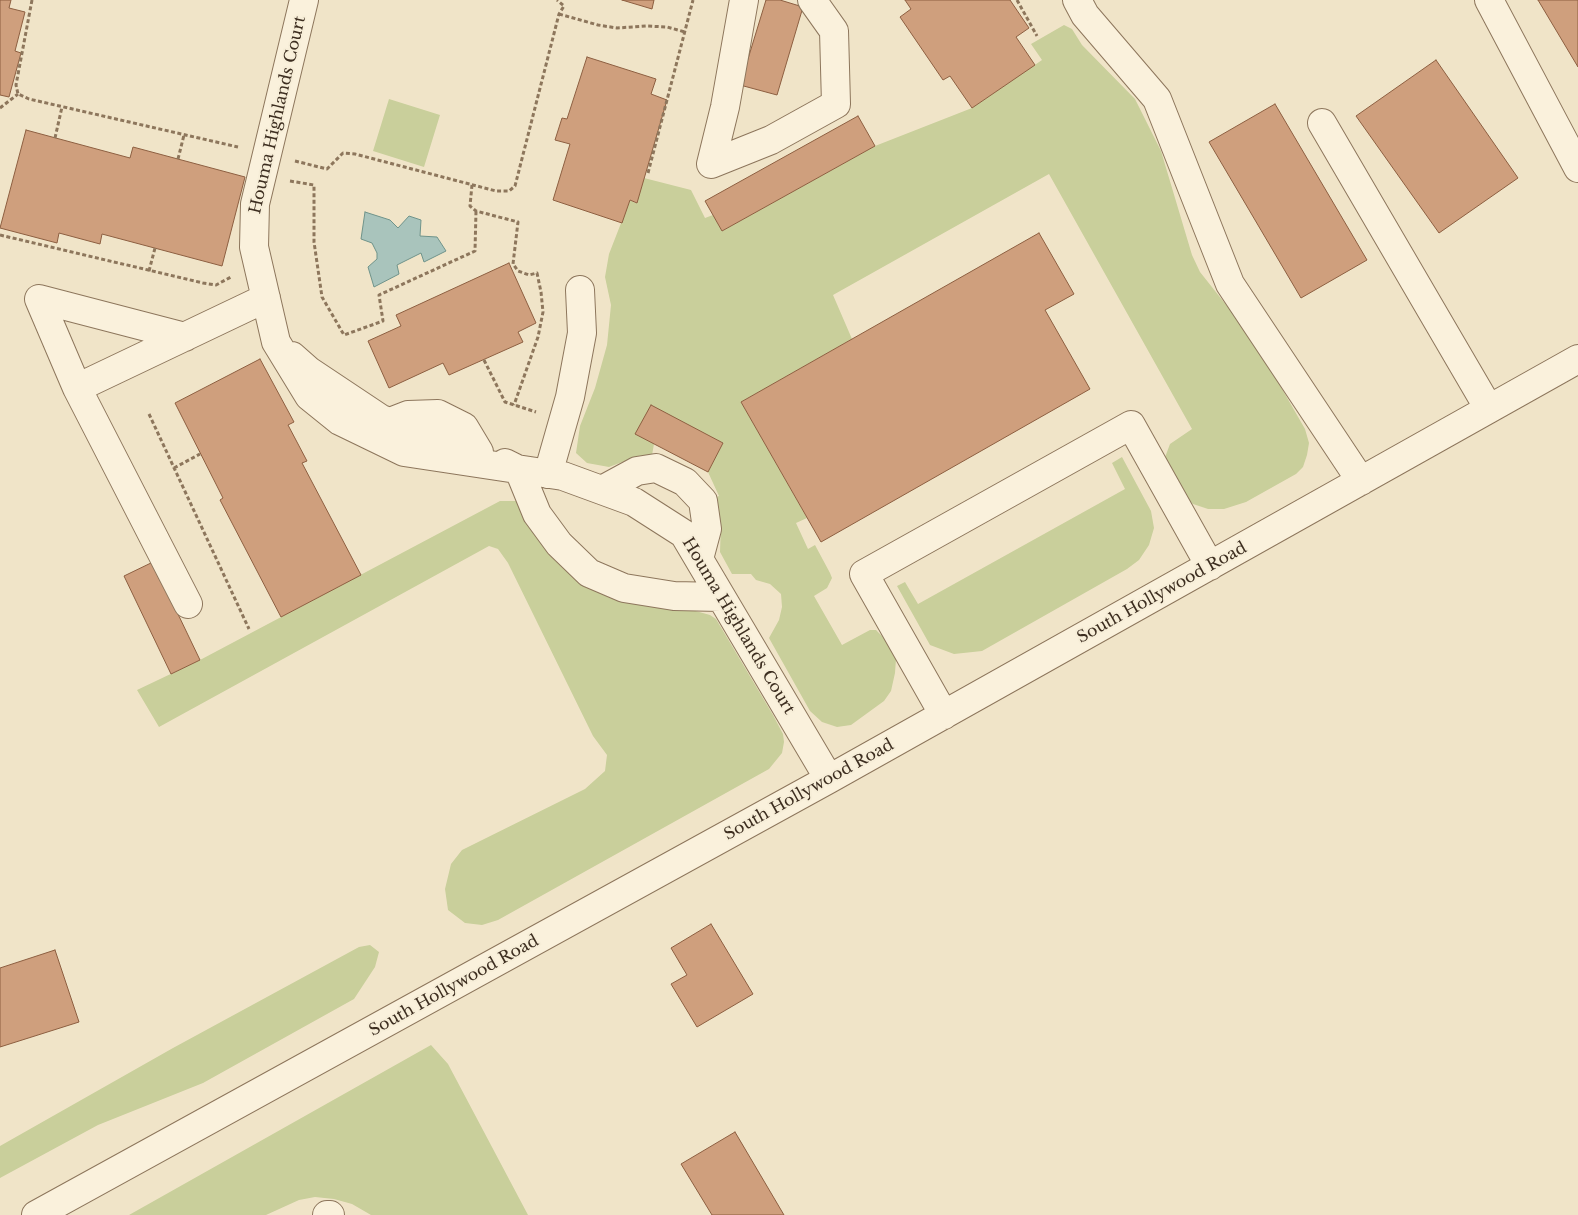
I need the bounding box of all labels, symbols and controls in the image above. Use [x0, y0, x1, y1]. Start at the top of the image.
street label: Houma Highlands Court [246, 14, 310, 216]
street label: Houma Highlands Court [678, 534, 798, 718]
street label: South Hollywood Road [1074, 538, 1250, 648]
street label: South Hollywood Road [721, 735, 897, 845]
street label: South Hollywood Road [366, 931, 542, 1041]

